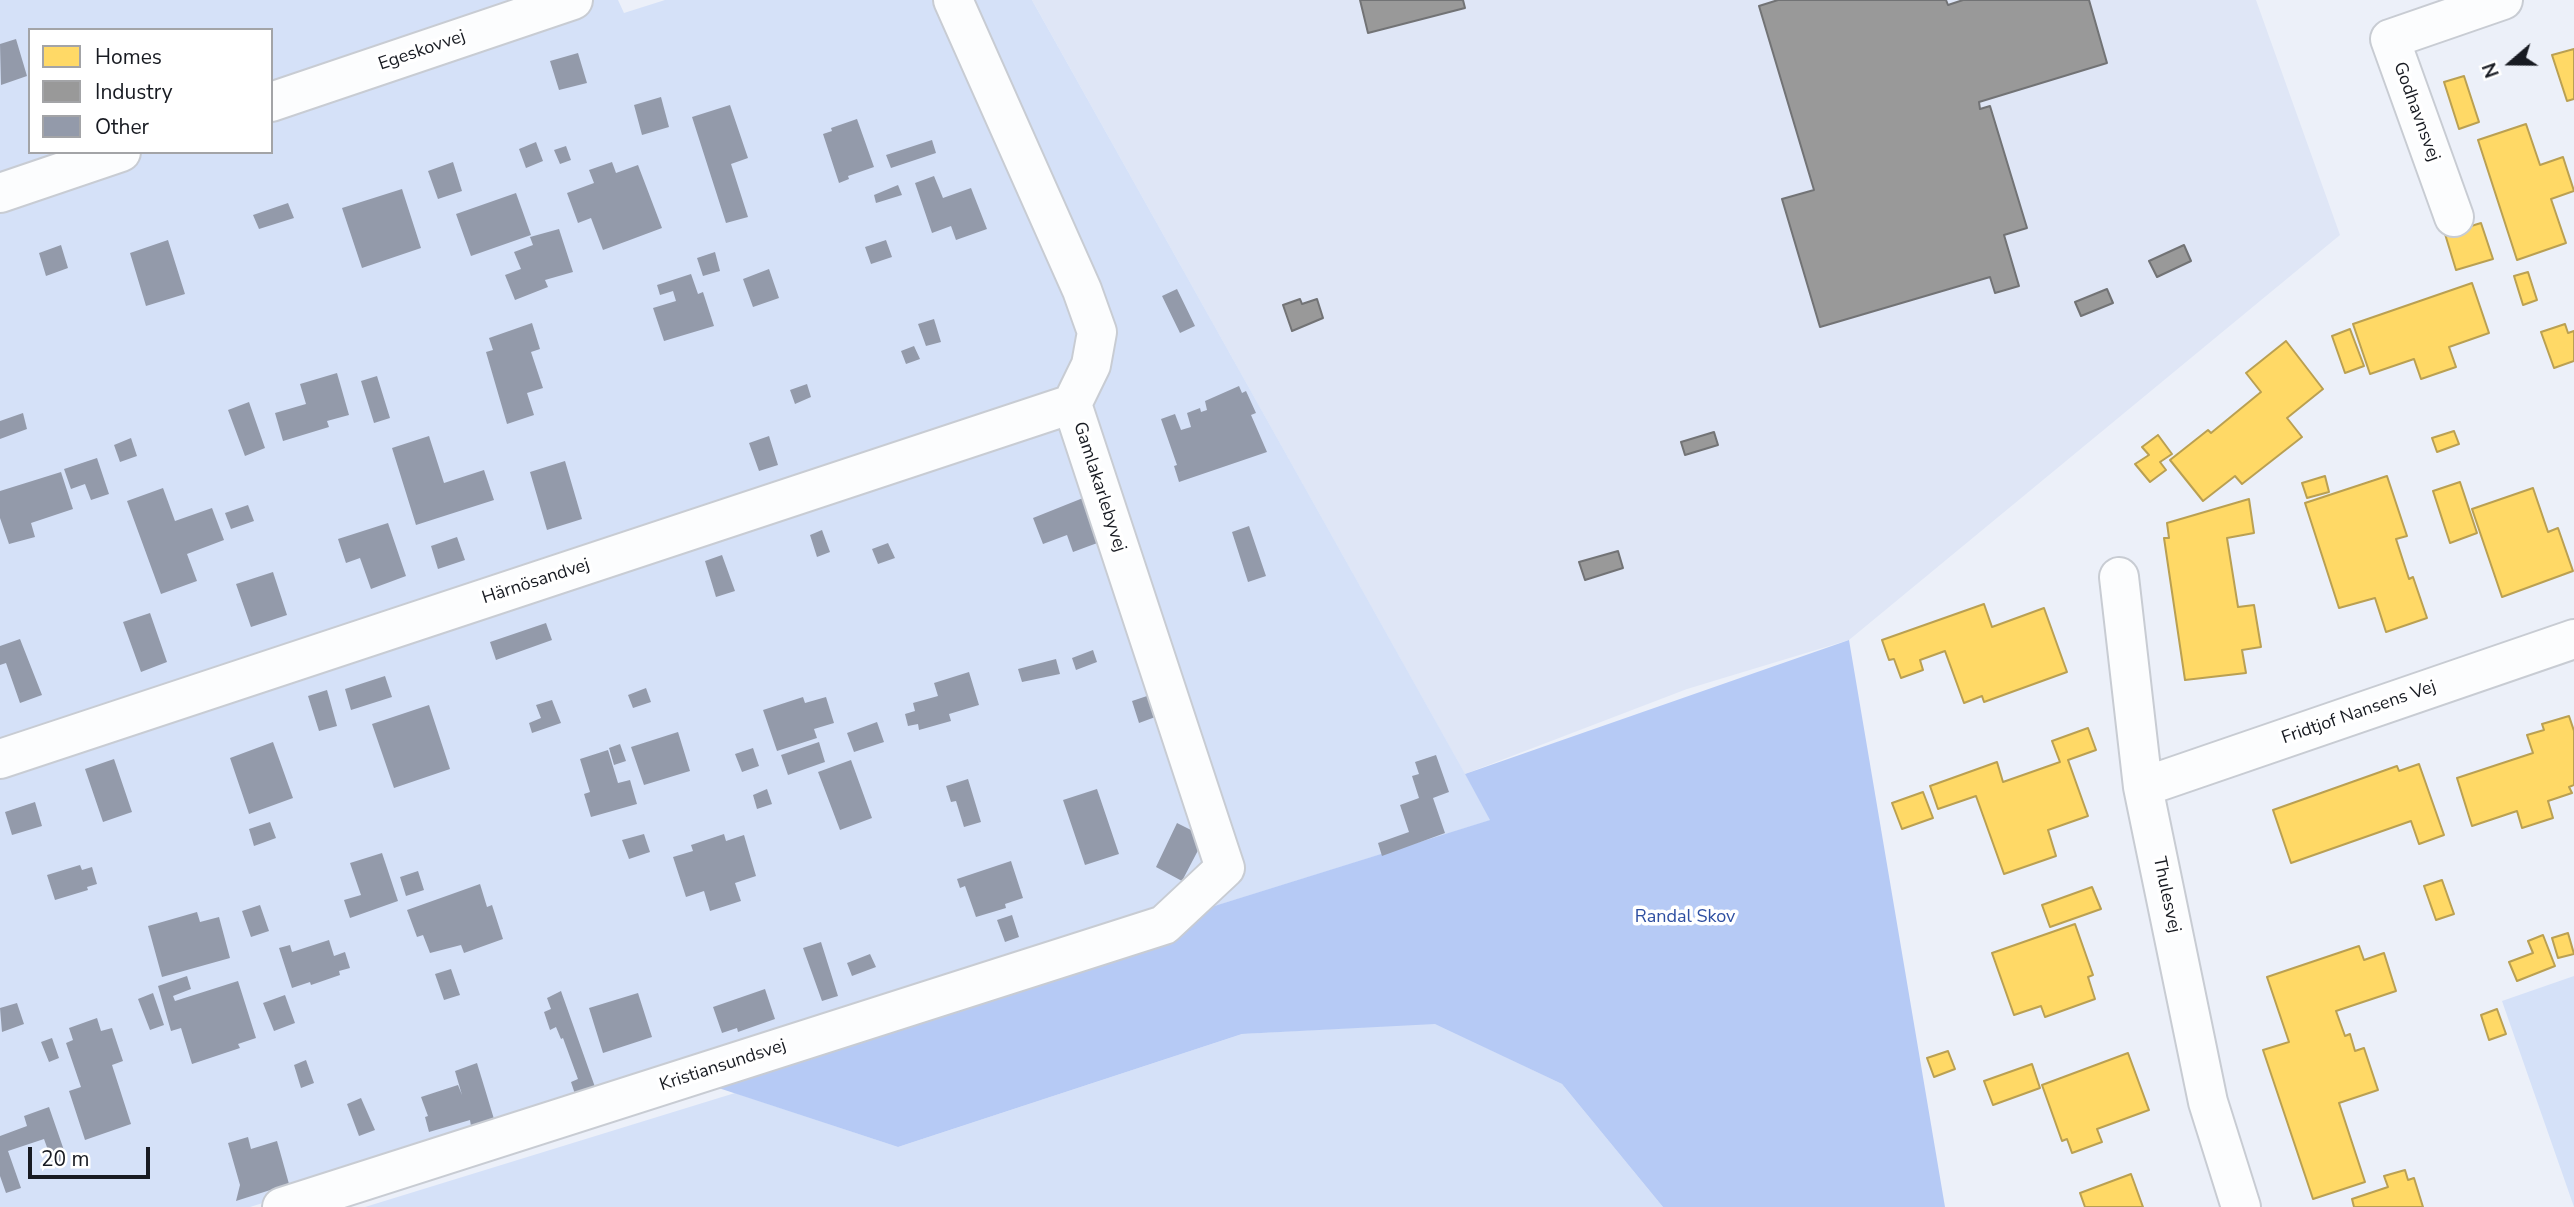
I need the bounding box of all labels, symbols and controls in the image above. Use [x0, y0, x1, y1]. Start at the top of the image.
street label: Egeskovvej [376, 26, 468, 76]
legend [28, 28, 273, 154]
north arrow [2476, 28, 2546, 98]
text: Homes [95, 43, 162, 71]
street label: Godhavnsvej [2388, 59, 2444, 165]
text: N [2477, 59, 2506, 81]
text: Industry [95, 78, 173, 106]
text: Other [95, 113, 149, 141]
street label: Gamlakarlebyvej [1068, 419, 1130, 555]
street label: Härnösandvej [480, 554, 592, 610]
street label: Fridtjof Nansens Vej [2279, 676, 2439, 750]
street label: Thulesvej [2147, 855, 2185, 935]
park label: Randal Skov [1635, 907, 1735, 929]
street label: Kristiansundsvej [657, 1035, 789, 1097]
scale bar [32, 1134, 154, 1178]
text: 20 m [41, 1145, 90, 1173]

